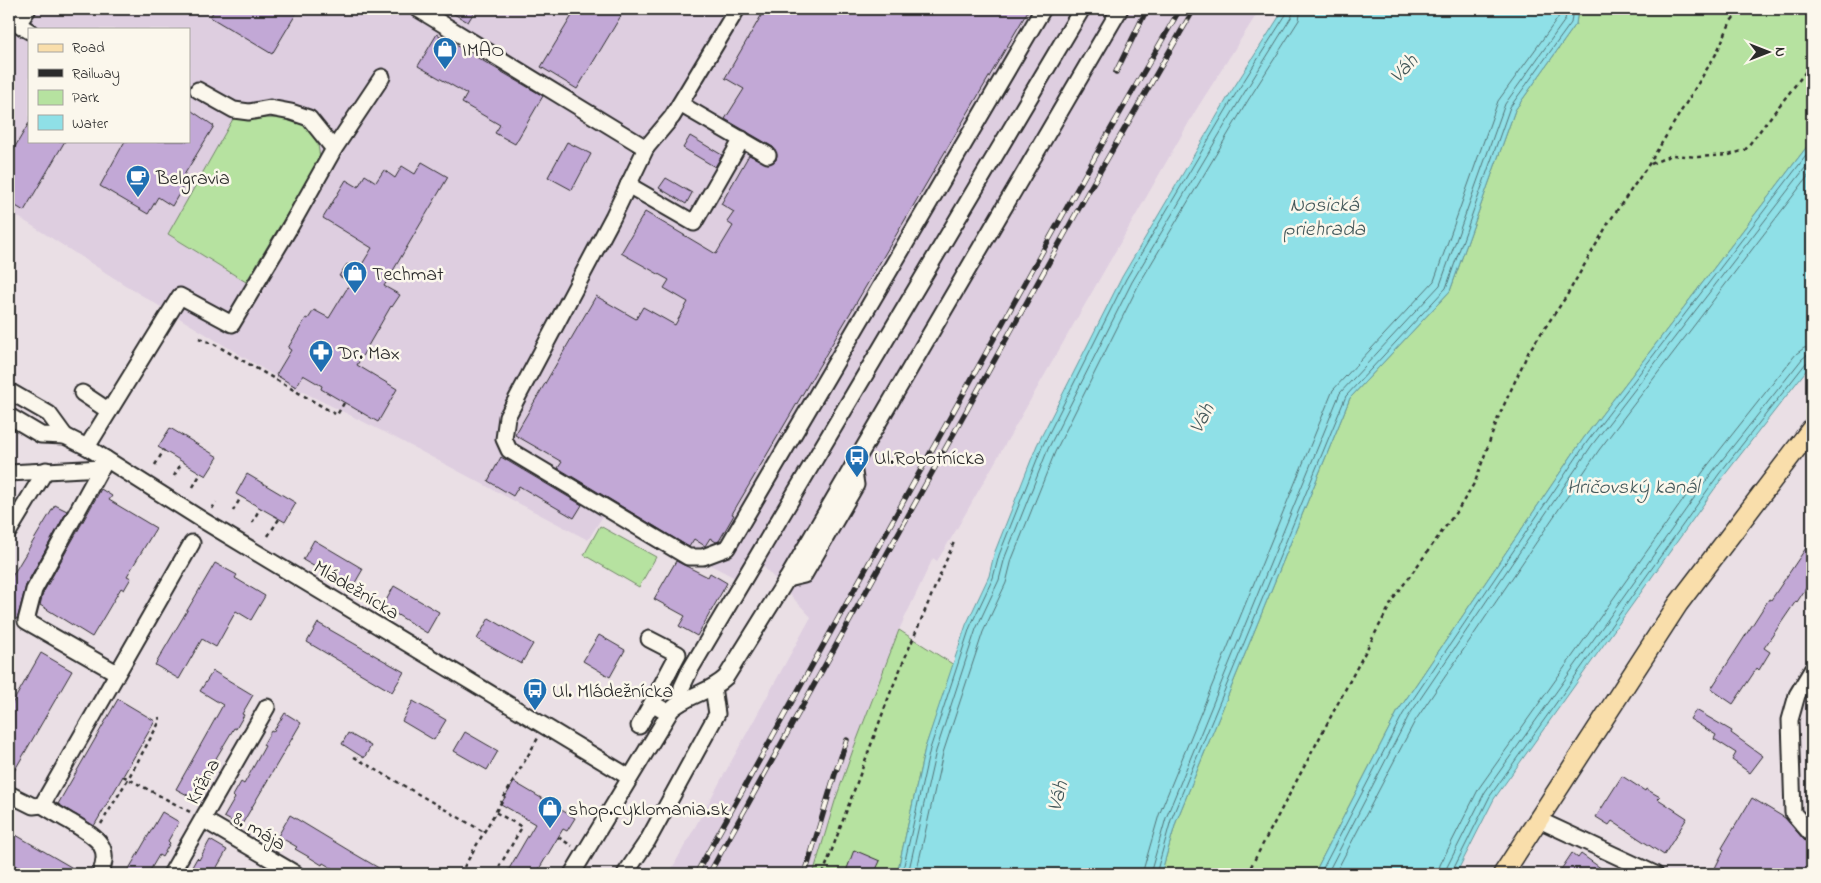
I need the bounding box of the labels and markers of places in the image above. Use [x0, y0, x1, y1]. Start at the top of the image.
shop icon: IMAO [432, 36, 458, 70]
place label: IMAO [462, 37, 504, 66]
cafe icon: Belgravia [125, 164, 151, 198]
place label: Belgravia [155, 165, 230, 195]
shop icon: Techmat [342, 260, 368, 294]
place label: Techmat [372, 261, 444, 290]
pharmacy icon: Dr. Max [308, 339, 334, 373]
place label: Dr. Max [337, 340, 400, 369]
bus stop icon: Ul.Robotnícka [844, 444, 870, 478]
place label: Ul.Robotnícka [874, 445, 985, 474]
bus stop icon: Ul. Mládežnícka [522, 677, 548, 711]
place label: Ul. Mládežnícka [552, 678, 673, 707]
shop icon: shop.cyklomania.sk [537, 795, 563, 829]
place label: shop.cyklomania.sk [568, 796, 729, 825]

